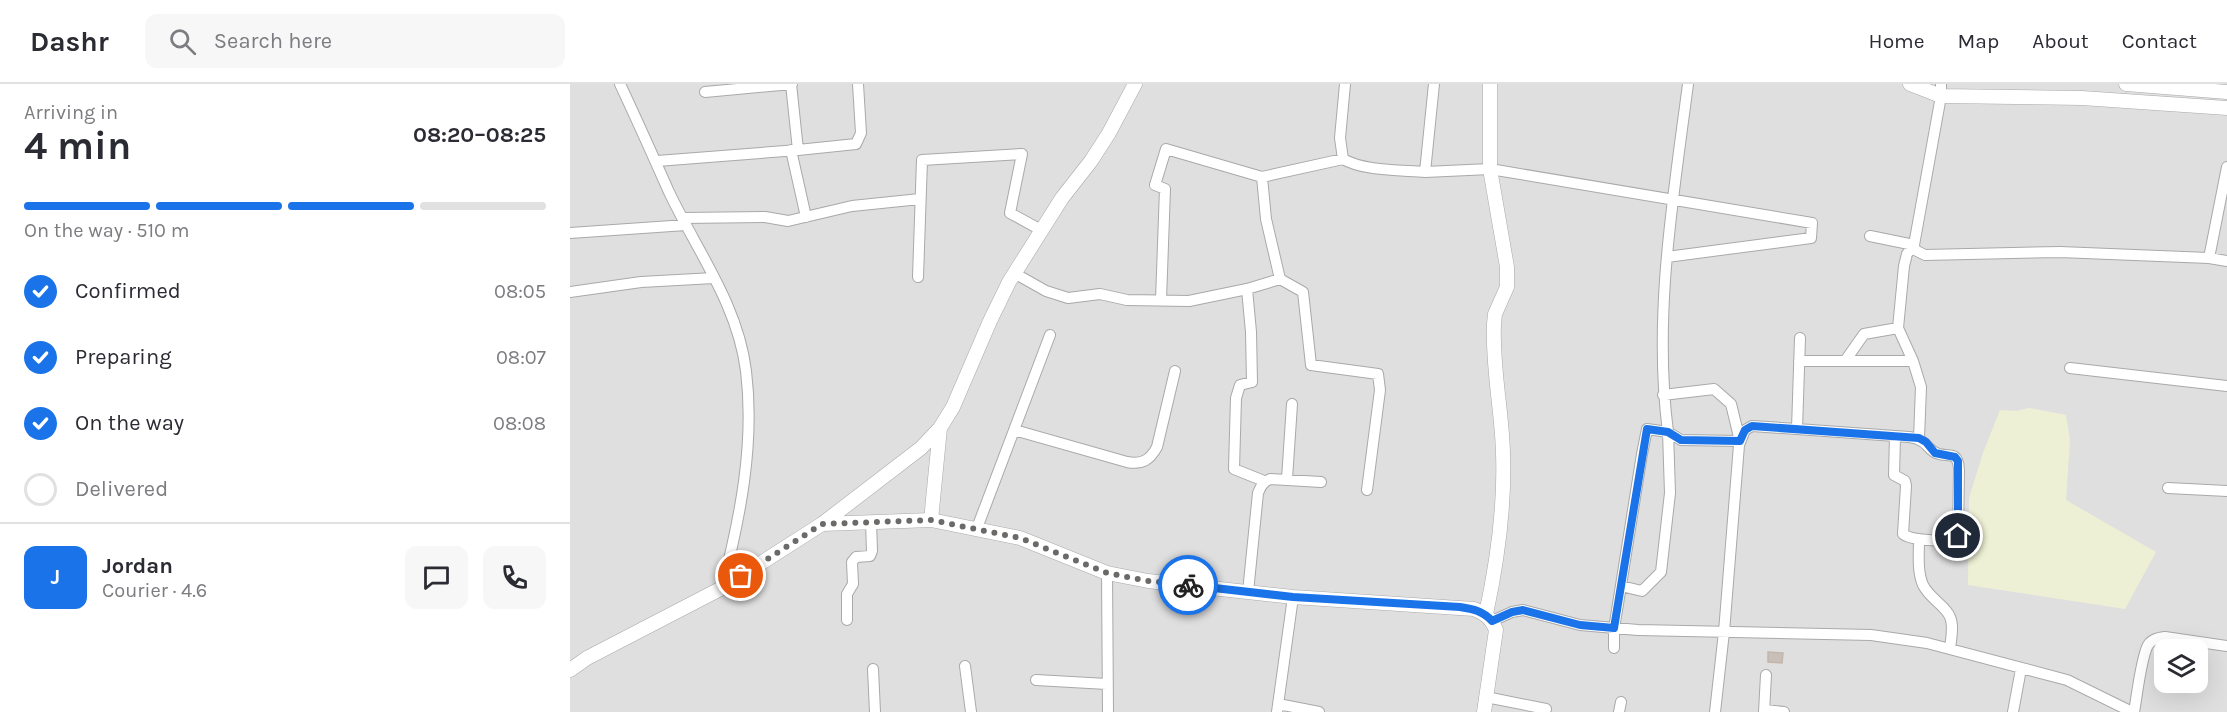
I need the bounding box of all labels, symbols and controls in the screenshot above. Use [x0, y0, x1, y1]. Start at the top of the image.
search box [145, 14, 565, 68]
text: Dashr [30, 25, 109, 58]
icon: search [166, 25, 199, 58]
text: Search here [214, 28, 332, 54]
text: Home [1869, 29, 1925, 53]
text: Map [1958, 29, 1999, 53]
text: About [2032, 29, 2089, 53]
text: Contact [2122, 29, 2197, 53]
text: Arriving in [24, 101, 118, 124]
text: 08:20–08:25 [413, 122, 546, 148]
text: 4 min [24, 123, 131, 169]
text: On the way · 510 m [24, 219, 189, 242]
icon: check [24, 275, 57, 308]
text: Confirmed [75, 278, 181, 304]
text: 08:05 [494, 280, 546, 303]
icon: check [24, 341, 57, 374]
text: Preparing [75, 344, 172, 370]
text: 08:07 [496, 346, 546, 369]
icon: check [24, 407, 57, 440]
text: On the way [75, 410, 184, 436]
text: 08:08 [493, 412, 546, 435]
text: Delivered [75, 476, 168, 502]
pin [1932, 510, 1983, 561]
icon: home [1941, 519, 1974, 552]
button: chat [405, 546, 468, 609]
button: phone [483, 546, 546, 609]
pin [715, 550, 766, 601]
text: Jordan [102, 553, 173, 579]
courier [1158, 555, 1218, 615]
icon: bag [724, 559, 757, 592]
text: J [51, 564, 60, 590]
icon: bike [1172, 569, 1205, 602]
text: Courier · 4.6 [102, 579, 207, 602]
map controls [2154, 639, 2208, 693]
button: layers [2154, 639, 2208, 693]

